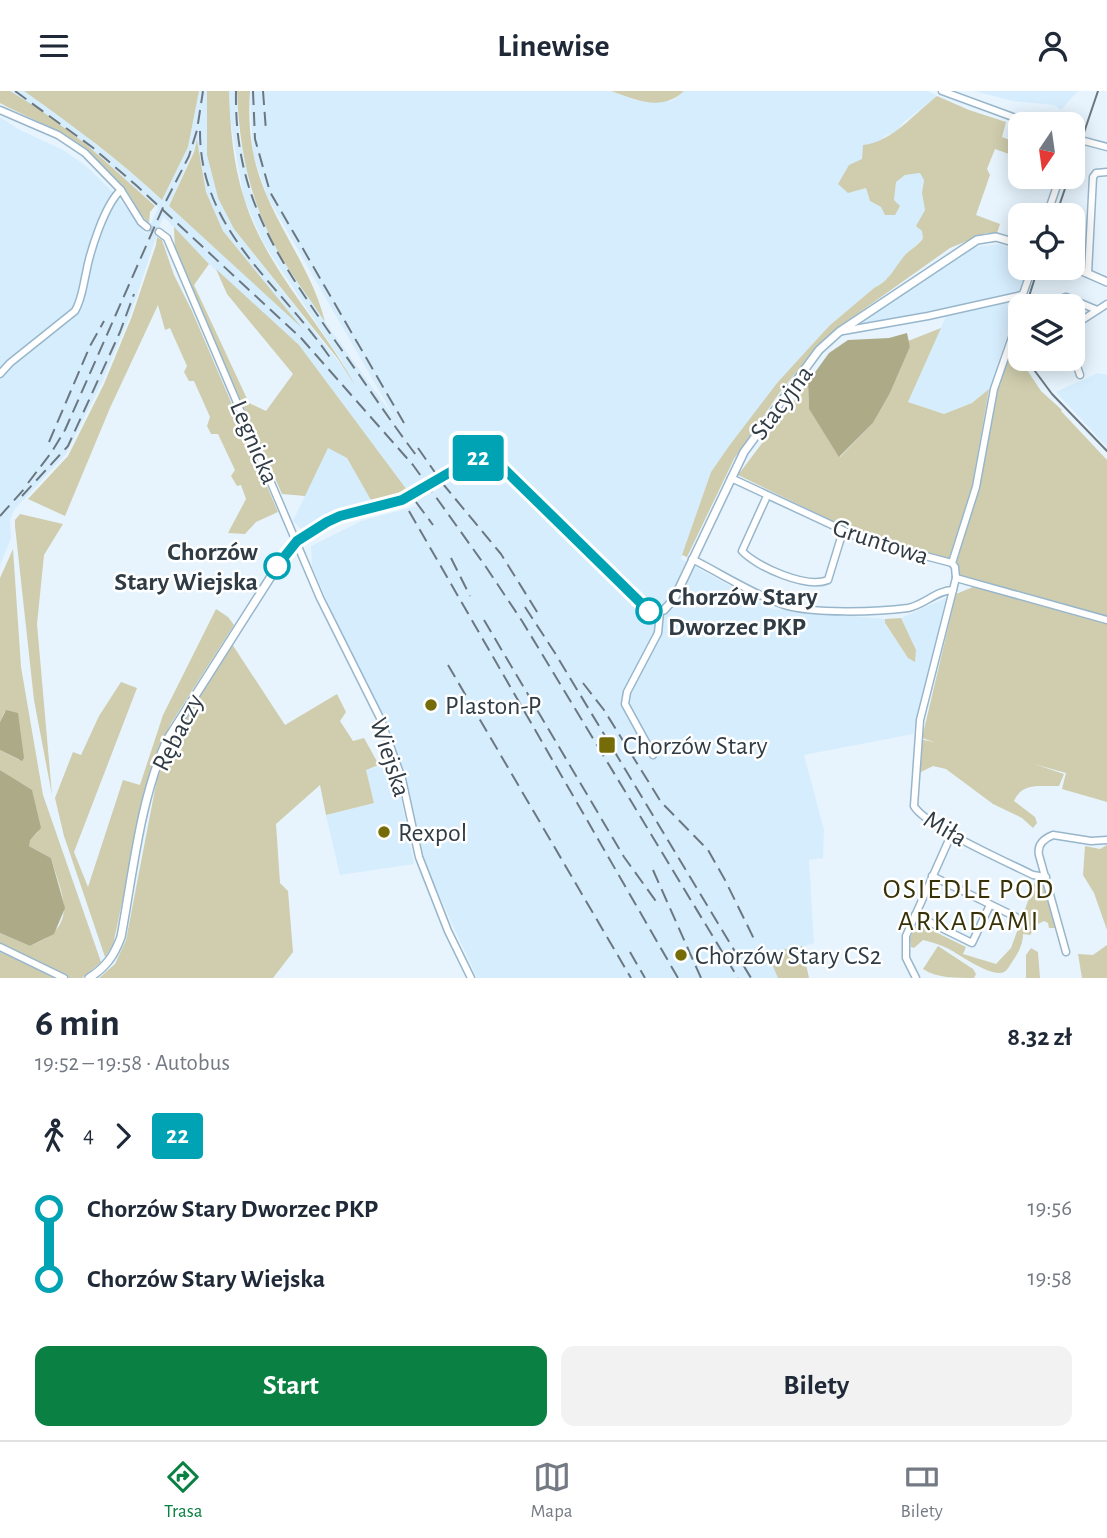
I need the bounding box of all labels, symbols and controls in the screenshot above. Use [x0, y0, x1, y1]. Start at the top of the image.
icon: menu [35, 27, 73, 65]
icon: person [1034, 27, 1072, 65]
text: Linewise [497, 30, 610, 62]
north arrow [1008, 112, 1085, 189]
map controls [1008, 112, 1085, 371]
button: locate [1008, 203, 1085, 280]
button: layers [1008, 294, 1085, 371]
street label: Stacyjna [746, 360, 818, 445]
street label: Legnicka [225, 397, 283, 488]
line badge: 22 [447, 435, 510, 481]
text: 22 [467, 446, 489, 470]
street label: Gruntowa [829, 514, 932, 570]
place label: Chorzów Stary Wiejska [114, 539, 259, 595]
marker: Chorzów Stary Wiejska [264, 553, 290, 579]
place label: Chorzów Stary Dworzec PKP [668, 584, 818, 640]
marker: Chorzów Stary Dworzec PKP [636, 598, 662, 624]
street label: Rębaczy [148, 690, 208, 775]
place label: Plaston-P [445, 693, 541, 719]
marker: Plaston-P [423, 697, 439, 713]
street label: Wiejska [365, 715, 415, 800]
place label: Chorzów Stary [623, 733, 768, 759]
marker: Chorzów Stary [597, 735, 617, 755]
street label: Miła [919, 806, 972, 852]
place label: Rexpol [398, 820, 467, 846]
marker: Rexpol [376, 824, 392, 840]
district label: OSIEDLE POD ARKADAMI [883, 876, 1055, 936]
place label: Chorzów Stary CS2 [695, 943, 882, 969]
marker: Chorzów Stary CS2 [673, 947, 689, 963]
text: 6 min [35, 1005, 120, 1043]
text: 8.32 zł [1007, 1024, 1072, 1050]
text: 19:52 – 19:58 · Autobus [35, 1052, 230, 1075]
icon: walk [35, 1117, 73, 1155]
icon: forward [104, 1117, 142, 1155]
text: 4 [83, 1124, 94, 1147]
text: 22 [166, 1124, 189, 1148]
text: Chorzów Stary Dworzec PKP [87, 1196, 378, 1222]
text: 19:56 [1028, 1197, 1072, 1220]
text: Chorzów Stary Wiejska [87, 1266, 325, 1292]
text: 19:58 [1027, 1267, 1072, 1290]
button: Start [35, 1346, 547, 1426]
button: Bilety [561, 1346, 1072, 1426]
tab: Trasa [164, 1458, 203, 1523]
tab: Mapa [531, 1458, 573, 1523]
tab: Bilety [901, 1458, 943, 1523]

